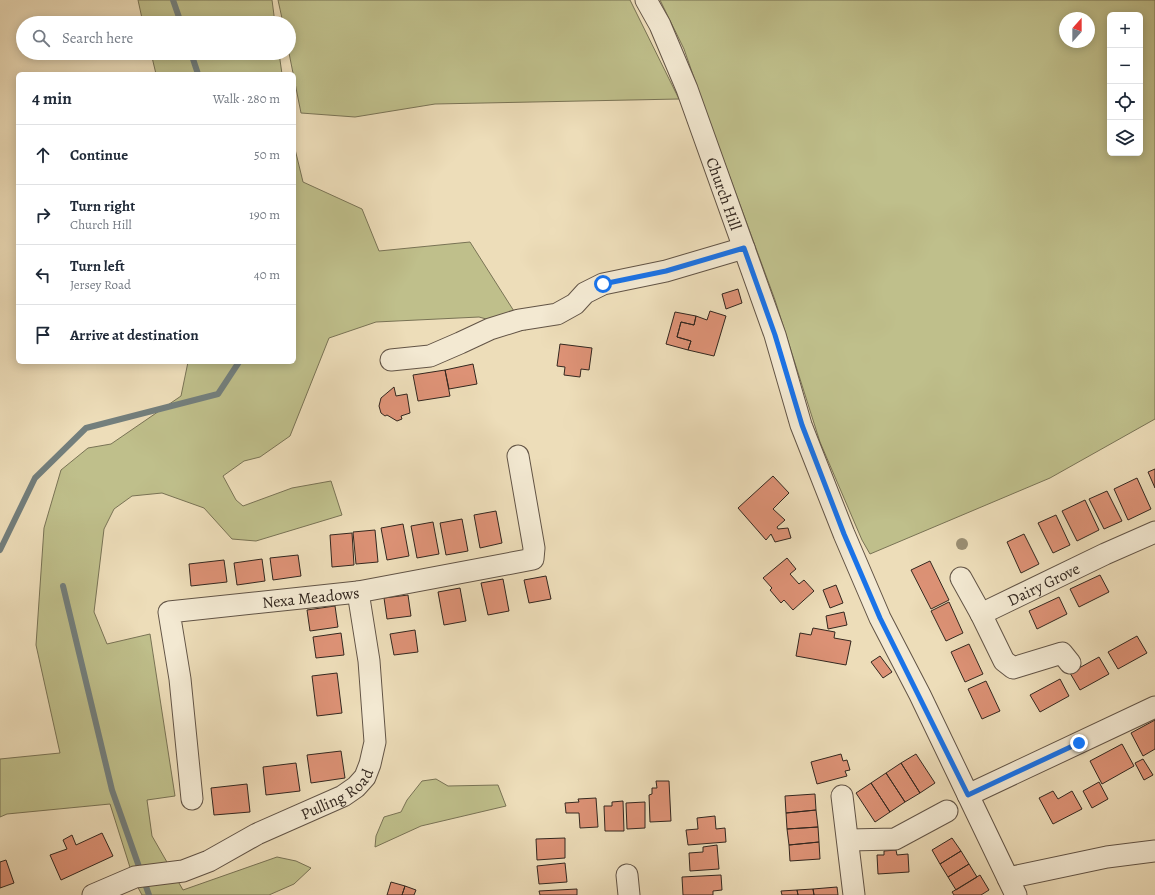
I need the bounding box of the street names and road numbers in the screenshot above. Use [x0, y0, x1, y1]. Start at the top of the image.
street label: Church Hill [700, 154, 747, 233]
street label: Dairy Grove [1004, 558, 1084, 612]
street label: Nexa Meadows [261, 582, 361, 614]
street label: Pulling Road [297, 765, 379, 825]

